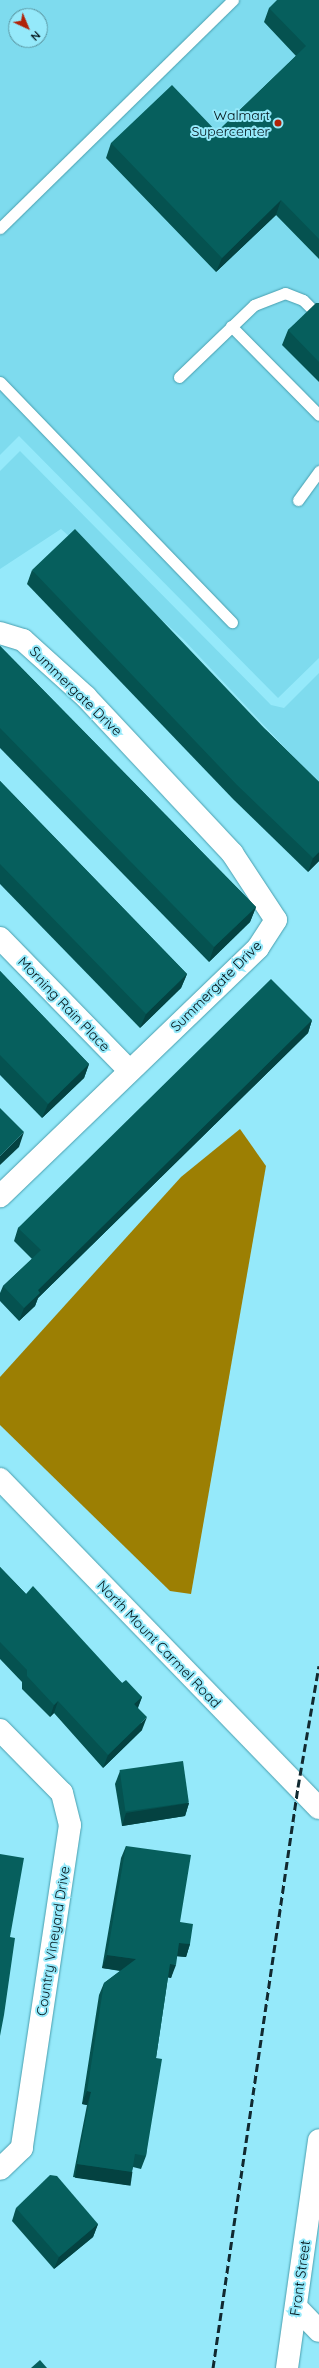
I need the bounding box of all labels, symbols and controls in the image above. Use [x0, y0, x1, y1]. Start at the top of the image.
north arrow [8, 8, 48, 48]
text: N [28, 28, 43, 44]
place label: Walmart Supercenter [191, 107, 270, 140]
marker: Walmart Supercenter [273, 118, 283, 128]
street label: Summergate Drive [26, 643, 126, 739]
street label: Summergate Drive [167, 937, 265, 1035]
street label: Morning Rain Place [14, 953, 114, 1055]
street label: North Mount Carmel Road [94, 1577, 224, 1711]
street label: Country Vineyard Drive [33, 1865, 73, 2017]
street label: Front Street [286, 2239, 314, 2317]

